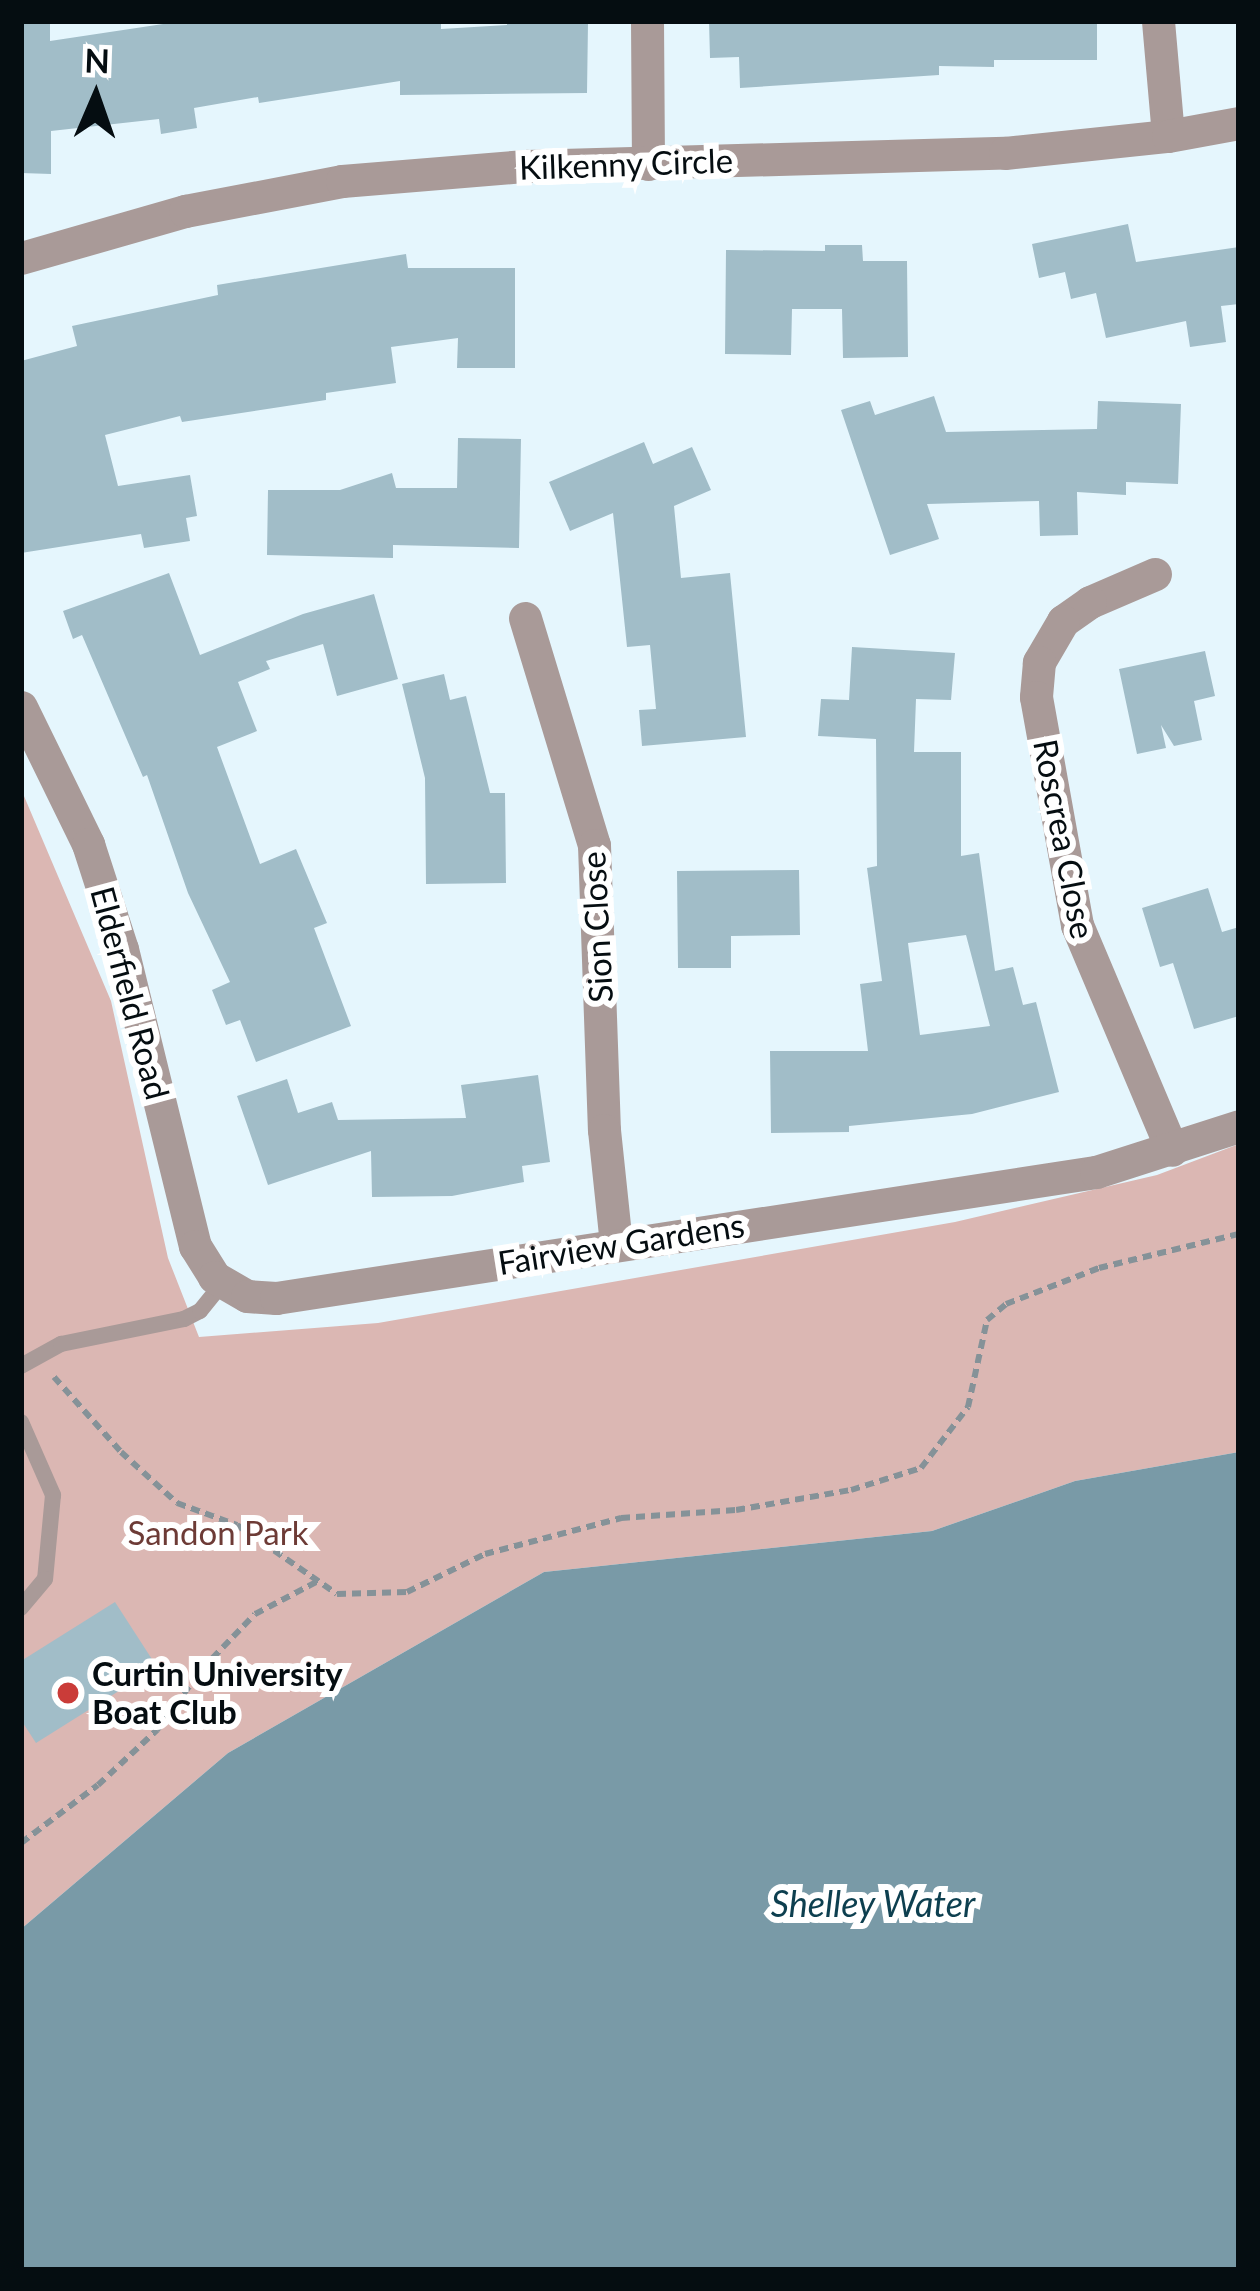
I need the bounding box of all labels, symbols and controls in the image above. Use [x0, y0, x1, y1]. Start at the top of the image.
north arrow [36, 36, 156, 156]
text: N [84, 40, 111, 80]
street label: Kilkenny Circle [518, 140, 734, 188]
street label: Roscrea Close [1025, 736, 1103, 942]
street label: Sion Close [573, 850, 621, 1004]
street label: Elderfield Road [83, 882, 177, 1104]
street label: Fairview Gardens [495, 1205, 747, 1283]
park label: Sandon Park [127, 1513, 309, 1553]
place label: Curtin University Boat Club [92, 1654, 343, 1732]
marker: Curtin University Boat Club [55, 1680, 81, 1706]
water label: Shelley Water [770, 1882, 976, 1926]

